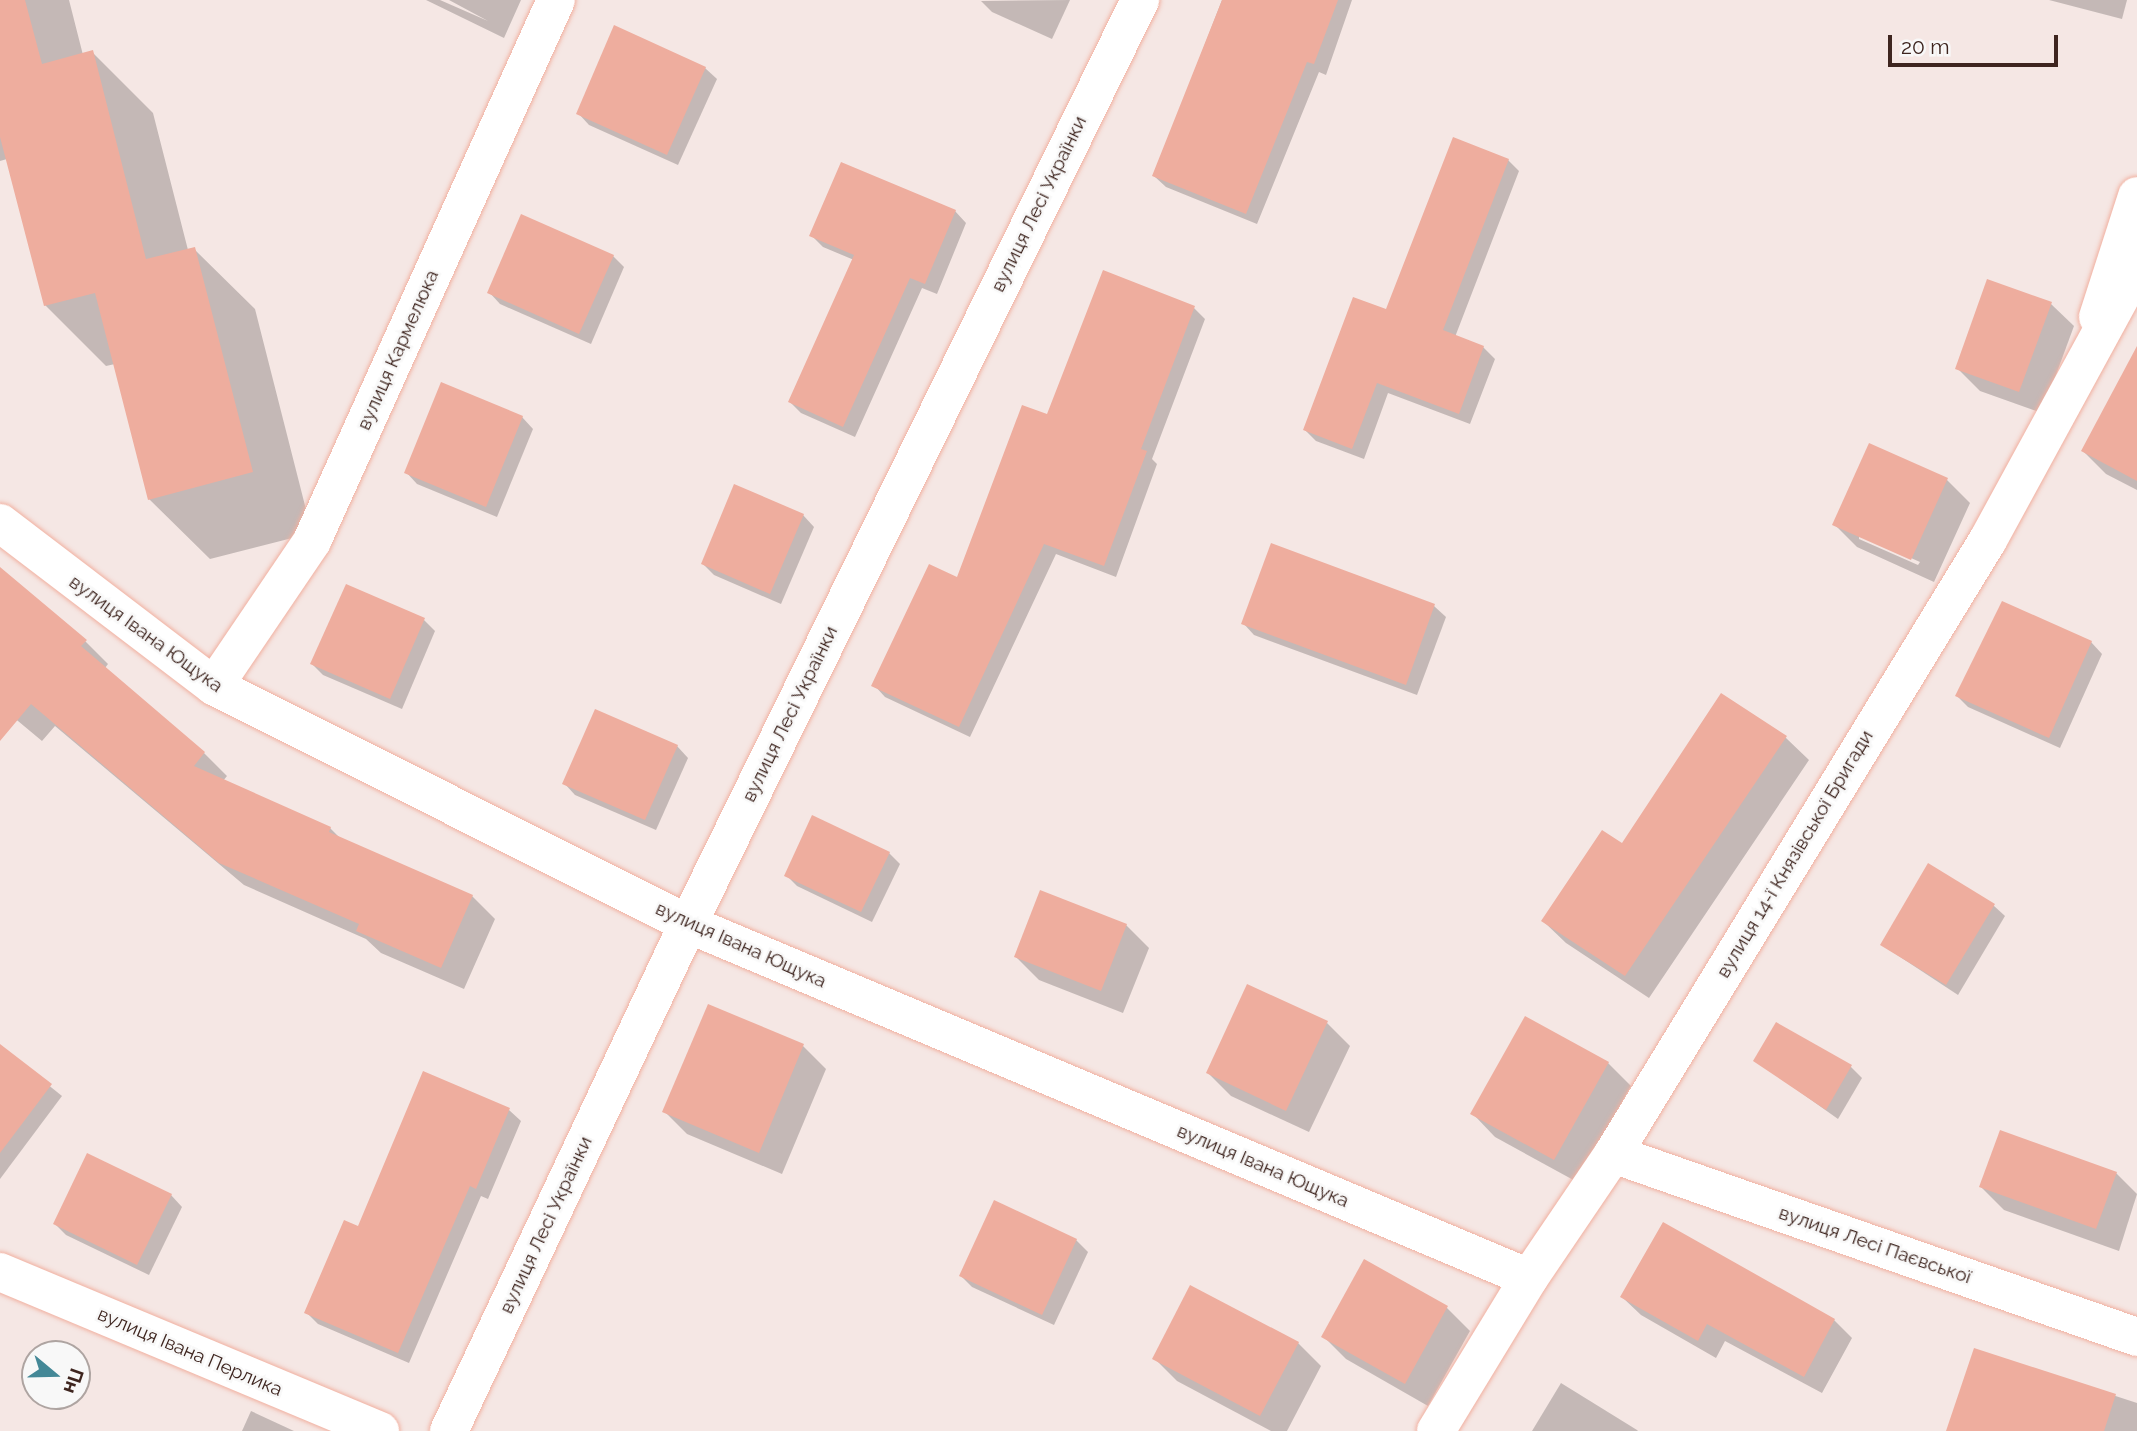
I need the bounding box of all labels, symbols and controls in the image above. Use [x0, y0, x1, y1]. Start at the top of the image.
scale bar [1892, 21, 2062, 65]
text: 20 m [1901, 34, 1949, 59]
street label: вулиця Лесі Українки [987, 112, 1091, 296]
street label: вулиця Кармелюка [352, 267, 444, 433]
street label: вулиця Івана Ющука [65, 571, 227, 697]
street label: вулиця Лесі Українки [738, 622, 842, 806]
street label: вулиця 14-ї Князівської Бригади [1712, 726, 1878, 982]
street label: вулиця Івана Ющука [652, 897, 830, 993]
street label: вулиця Івана Ющука [1174, 1119, 1352, 1213]
street label: вулиця Лесі Українки [495, 1133, 597, 1317]
street label: вулиця Лесі Паєвської [1776, 1201, 1974, 1289]
street label: вулиця Івана Перлика [94, 1303, 286, 1401]
north arrow [21, 1340, 91, 1410]
text: Пн [59, 1366, 88, 1397]

